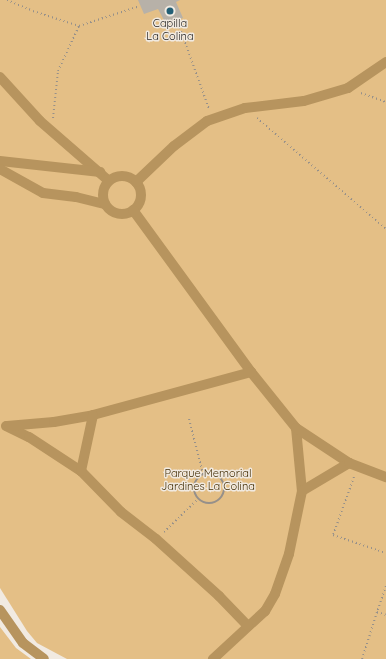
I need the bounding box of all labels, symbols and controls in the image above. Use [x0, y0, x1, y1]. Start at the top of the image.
marker: Capilla La Colina [165, 6, 175, 16]
place label: Capilla La Colina [146, 17, 194, 43]
park label: Parque Memorial Jardines La Colina [161, 467, 255, 493]

